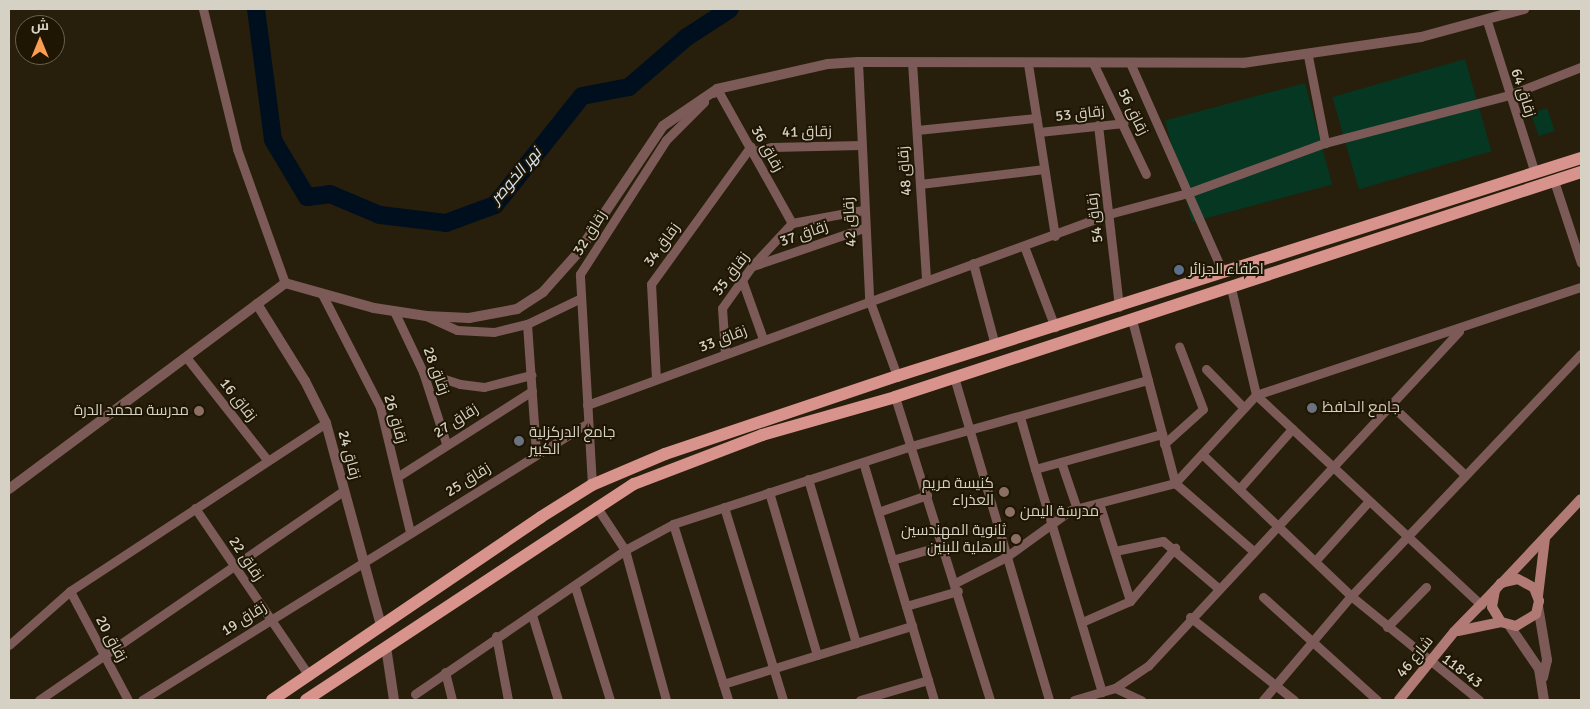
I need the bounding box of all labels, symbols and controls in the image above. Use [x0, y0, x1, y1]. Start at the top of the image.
north arrow [15, 15, 65, 65]
text: ش [31, 17, 49, 34]
street label: زقاق 64 [1507, 66, 1539, 120]
street label: زقاق 56 [1114, 86, 1152, 138]
street label: زقاق 53 [1054, 102, 1106, 126]
street label: زقاق 36 [747, 123, 787, 175]
street label: زقاق 41 [782, 123, 832, 141]
water label: نهر الخوصر [486, 144, 546, 208]
street label: زقاق 48 [894, 145, 916, 197]
street label: زقاق 54 [1083, 192, 1107, 244]
street label: زقاق 42 [840, 197, 860, 247]
street label: زقاق 32 [569, 207, 611, 259]
street label: زقاق 37 [777, 217, 831, 251]
street label: زقاق 34 [640, 220, 684, 270]
street label: زقاق 35 [709, 249, 753, 299]
place label: اطفاء الجزائر [1189, 261, 1264, 279]
marker: اطفاء الجزائر [1173, 264, 1185, 276]
street label: زقاق 33 [696, 322, 750, 356]
street label: زقاق 28 [419, 344, 453, 398]
street label: زقاق 16 [216, 375, 260, 425]
street label: زقاق 26 [379, 393, 411, 445]
place label: جامع الحافظ [1322, 399, 1400, 417]
street label: زقاق 27 [430, 400, 482, 442]
place label: مدرسة محمد الدرة [74, 402, 189, 420]
marker: جامع الحافظ [1306, 402, 1318, 414]
marker: مدرسة محمد الدرة [193, 405, 205, 417]
place label: جامع الدركزلية الكبير [529, 423, 615, 458]
street label: زقاق 24 [334, 429, 364, 481]
marker: جامع الدركزلية الكبير [513, 435, 525, 447]
street label: زقاق 25 [442, 459, 494, 501]
place label: كنيسة مريم العذراء [922, 474, 994, 509]
marker: كنيسة مريم العذراء [998, 486, 1010, 498]
place label: مدرسة اليمن [1020, 503, 1099, 521]
marker: مدرسة اليمن [1004, 506, 1016, 518]
place label: ثانوية المهندسين الاهلية للبنين [901, 521, 1006, 556]
street label: زقاق 22 [225, 533, 267, 585]
marker: ثانوية المهندسين الاهلية للبنين [1010, 533, 1022, 545]
street label: زقاق 19 [218, 598, 270, 640]
street label: زقاق 20 [91, 613, 131, 665]
street label: شارع 46 [1393, 632, 1437, 682]
street label: 118-43 [1438, 650, 1486, 692]

